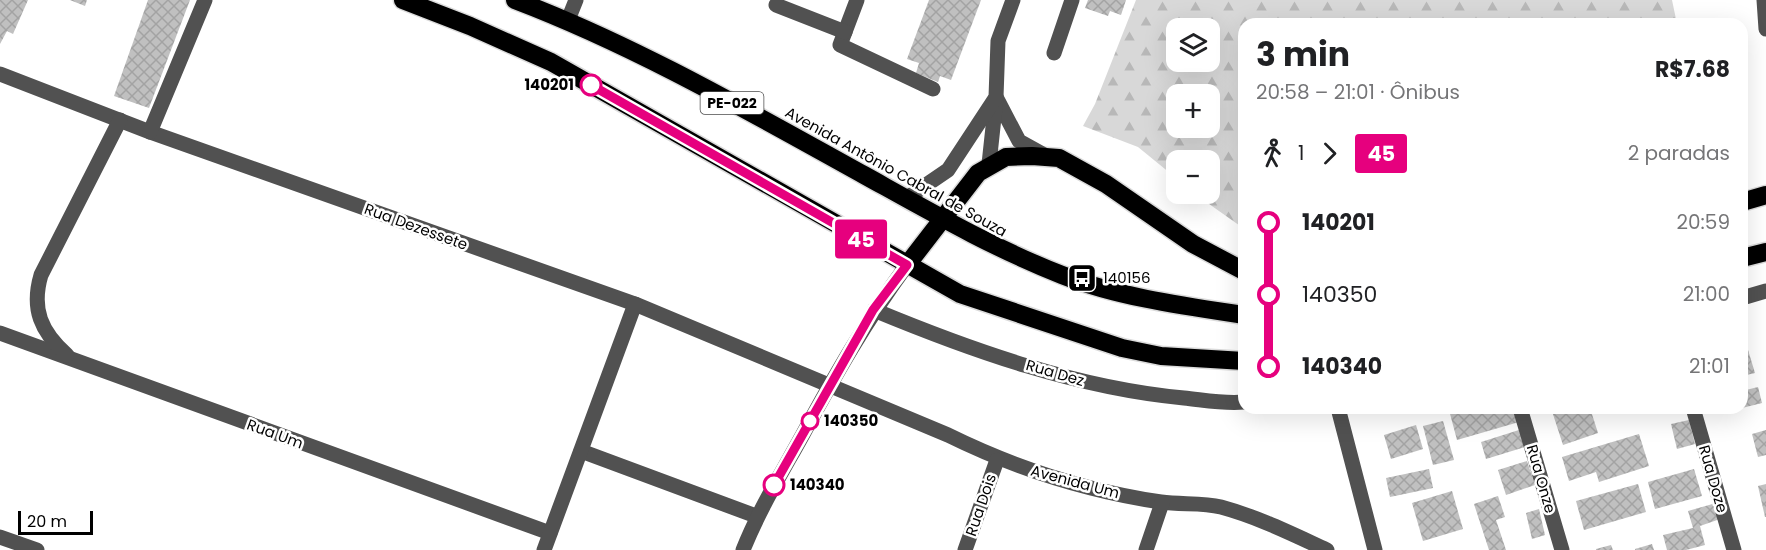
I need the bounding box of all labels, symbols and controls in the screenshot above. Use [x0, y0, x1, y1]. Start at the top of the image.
map controls [1166, 18, 1220, 204]
button: layers [1166, 18, 1220, 72]
text: 3 min [1256, 31, 1350, 78]
text: R$7.68 [1655, 54, 1730, 85]
place label: 140201 [524, 74, 574, 95]
marker: 140201 [580, 74, 602, 96]
text: 20:58 – 21:01 · Ônibus [1256, 78, 1460, 106]
button: + [1166, 84, 1220, 138]
road number: PE-022 [700, 92, 764, 114]
street label: Avenida Antônio Cabral de Souza [781, 102, 1011, 242]
icon: walk [1256, 137, 1289, 170]
icon: forward [1313, 137, 1346, 170]
text: 1 [1298, 139, 1304, 167]
text: 45 [1367, 139, 1395, 168]
text: 2 paradas [1628, 139, 1730, 167]
button: − [1166, 150, 1220, 204]
street label: Rua Dezessete [362, 198, 471, 255]
text: 140201 [1302, 207, 1375, 238]
text: 20:59 [1677, 208, 1730, 236]
line badge: 45 [834, 220, 888, 258]
text: 45 [847, 225, 875, 254]
bus stop icon: 140156 [1066, 262, 1098, 294]
place label: 140156 [1103, 267, 1150, 288]
text: 140350 [1302, 279, 1377, 310]
text: 21:00 [1683, 280, 1730, 308]
text: 140340 [1302, 351, 1382, 382]
text: 21:01 [1689, 352, 1730, 380]
street label: Rua Dez [1024, 354, 1087, 391]
place label: 140350 [824, 410, 878, 431]
marker: 140350 [801, 412, 819, 430]
street label: Rua Um [244, 414, 306, 453]
street label: Rua Onze [1522, 442, 1561, 516]
street label: Rua Doze [1694, 443, 1733, 515]
street label: Avenida Um [1028, 460, 1122, 503]
street label: Rua Dois [960, 471, 1001, 539]
marker: 140340 [763, 474, 785, 496]
place label: 140340 [790, 474, 845, 495]
scale bar [18, 508, 93, 536]
text: 20 m [27, 510, 67, 533]

